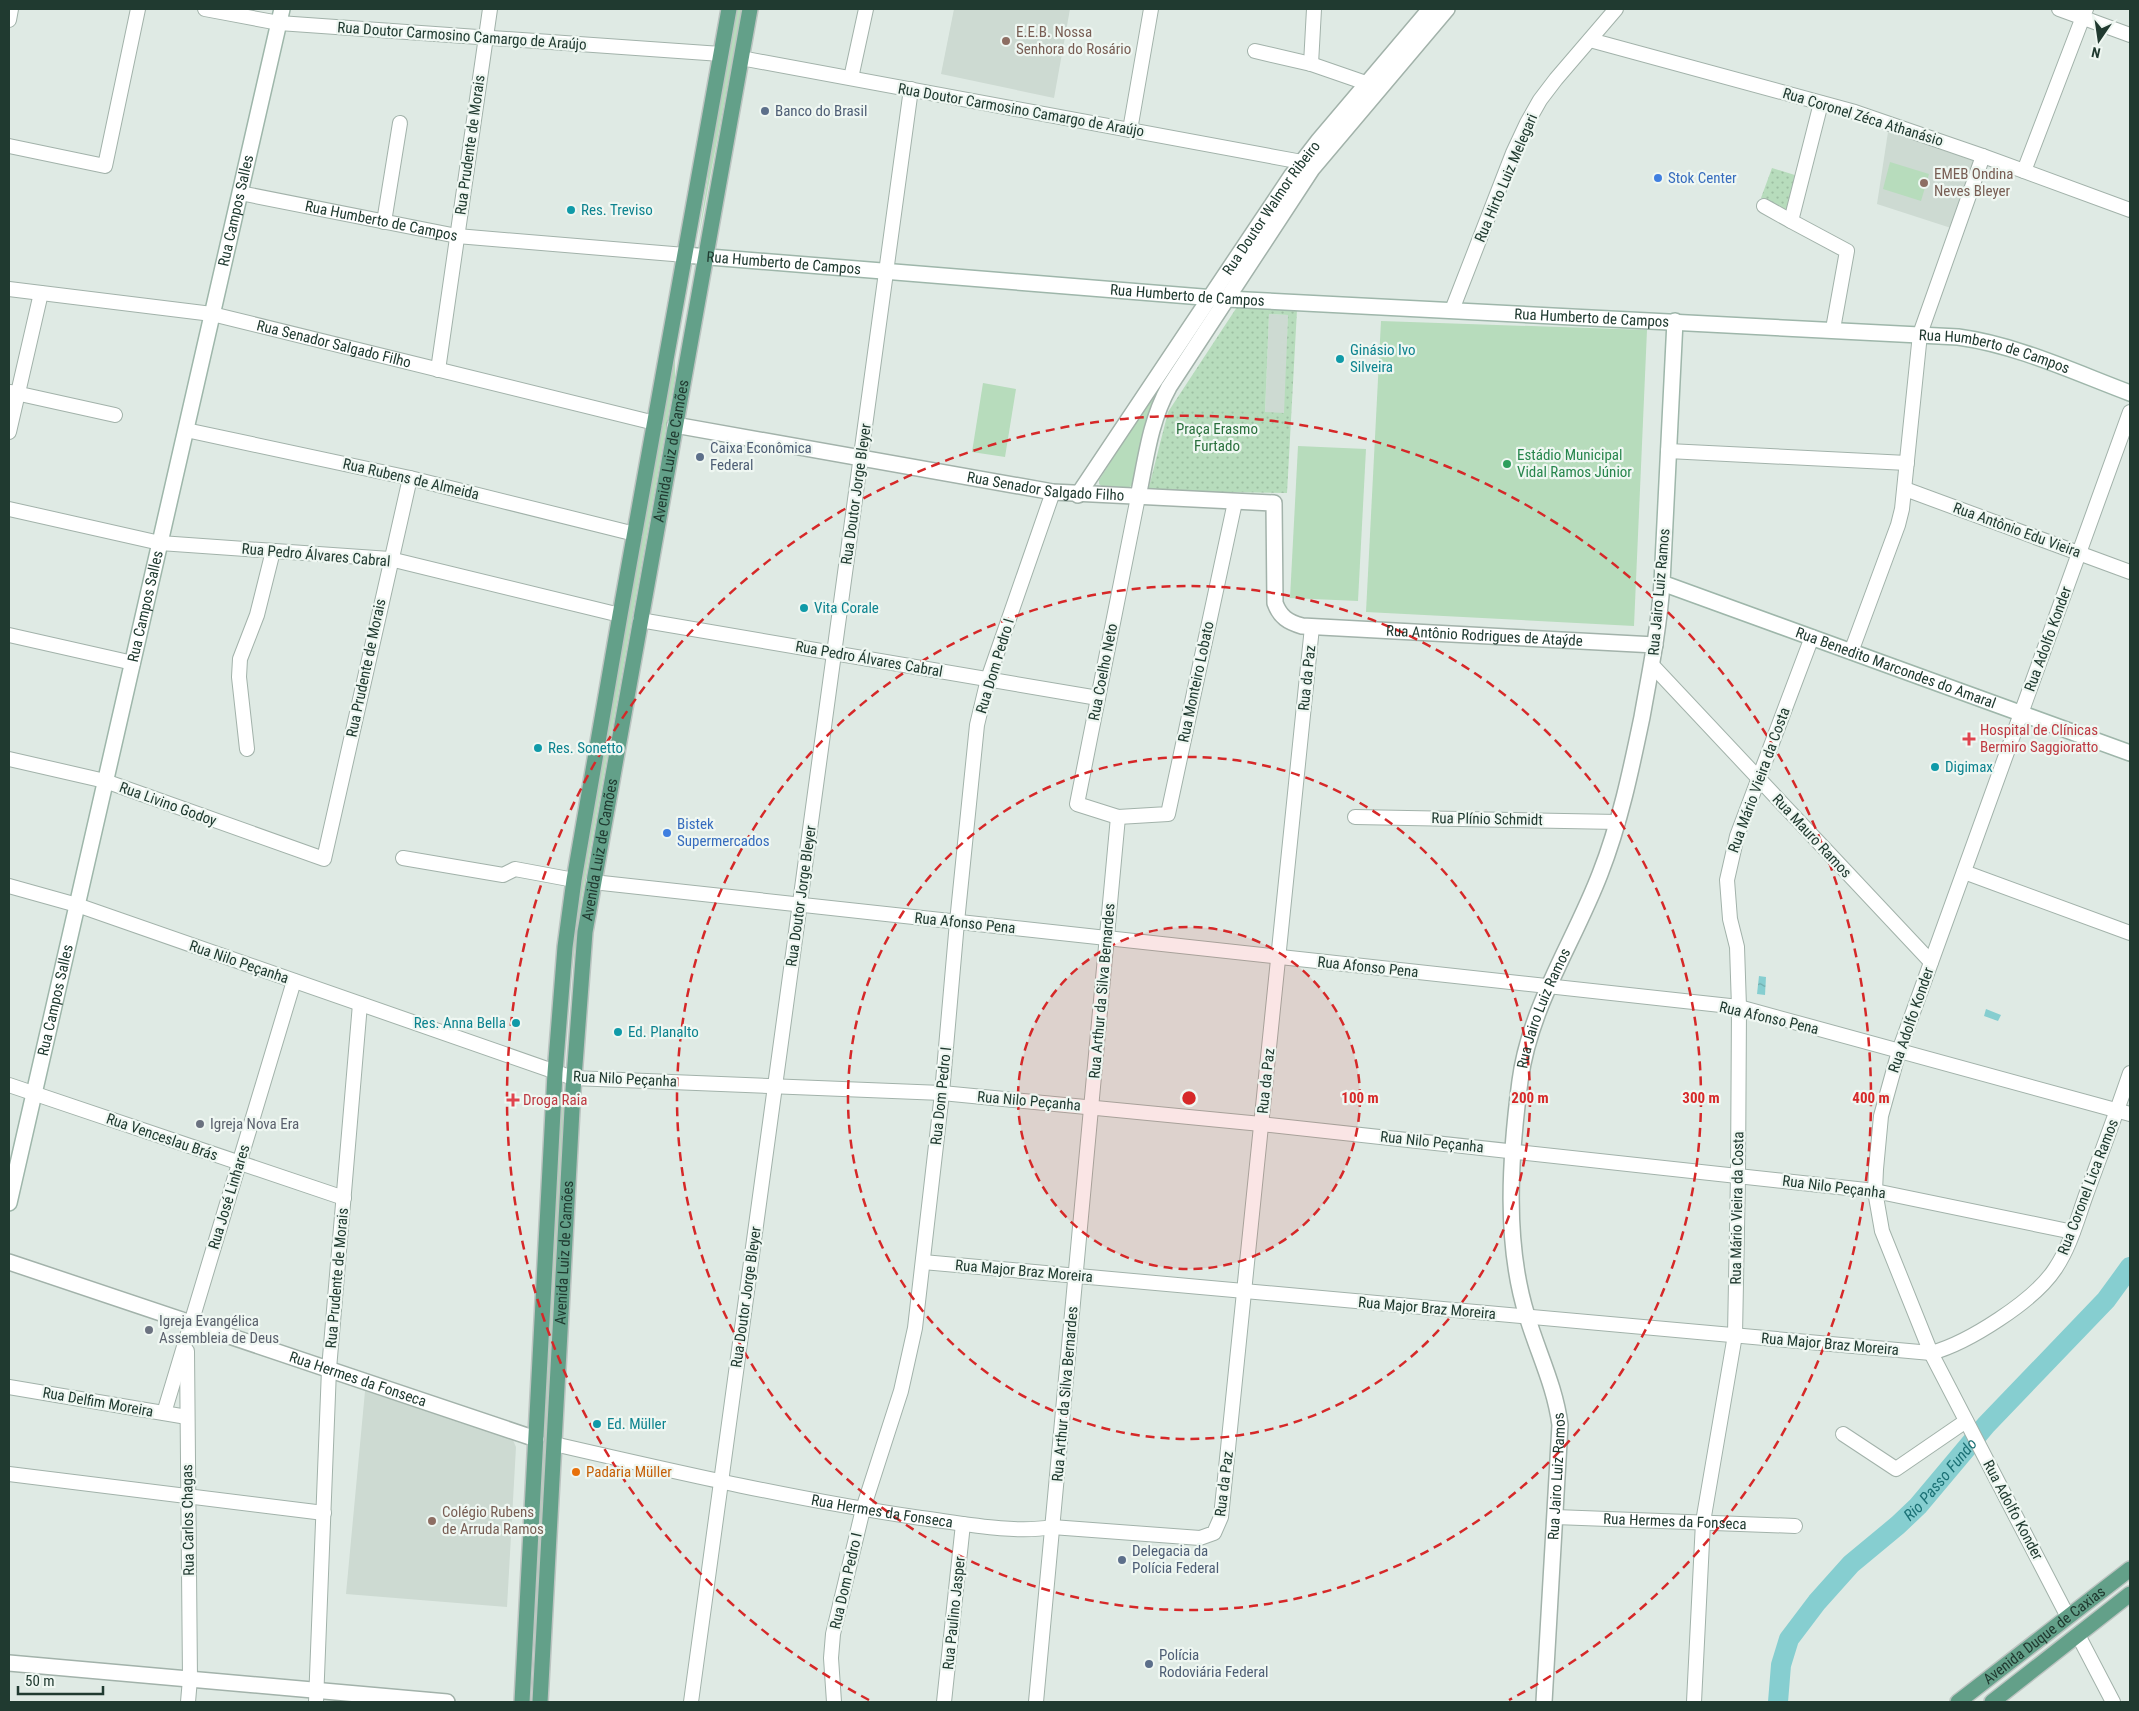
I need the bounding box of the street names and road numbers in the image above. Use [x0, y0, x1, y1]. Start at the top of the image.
street label: Rua Doutor Carmosino Camargo de Araújo [337, 18, 587, 54]
street label: Rua Prudente de Morais [451, 74, 489, 216]
street label: Rua Doutor Carmosino Camargo de Araújo [896, 79, 1146, 141]
street label: Rua Coronel Zéca Athanásio [1781, 84, 1945, 150]
street label: Rua Hirto Luiz Melegari [1471, 111, 1541, 245]
street label: Rua Doutor Walmor Ribeiro [1219, 137, 1324, 279]
street label: Rua Campos Salles [214, 153, 257, 268]
street label: Rua Humberto de Campos [303, 197, 459, 245]
street label: Rua Humberto de Campos [706, 248, 862, 278]
street label: Rua Humberto de Campos [1109, 281, 1265, 310]
street label: Rua Humberto de Campos [1514, 305, 1670, 331]
street label: Rua Senador Salgado Filho [255, 316, 413, 372]
street label: Rua Humberto de Campos [1918, 326, 2072, 378]
street label: Avenida Luiz de Camões [649, 378, 693, 524]
street label: Rua Doutor Jorge Bleyer [837, 422, 875, 566]
street label: Rua Rubens de Almeida [341, 455, 481, 503]
street label: Rua Senador Salgado Filho [966, 468, 1125, 505]
street label: Rua Antônio Edu Vieira [1951, 499, 2083, 561]
street label: Rua Jairo Luiz Ramos [1644, 528, 1674, 656]
street label: Rua Pedro Álvares Cabral [241, 540, 391, 570]
street label: Rua Campos Salles [124, 549, 167, 664]
street label: Rua Adolfo Konder [2021, 584, 2075, 694]
street label: Rua Prudente de Morais [343, 597, 390, 739]
street label: Rua Dom Pedro I [972, 616, 1018, 716]
street label: Rua Monteiro Lobato [1174, 620, 1218, 744]
street label: Rua Coelho Neto [1085, 622, 1121, 722]
street label: Rua Antônio Rodrigues de Ataýde [1386, 622, 1583, 650]
street label: Rua Benedito Marcondes do Amaral [1793, 623, 1998, 712]
street label: Rua Pedro Álvares Cabral [794, 637, 944, 681]
street label: Rua da Paz [1295, 644, 1319, 712]
street label: Rua Mário Vieira da Costa [1724, 705, 1794, 855]
street label: Avenida Luiz de Camões [578, 777, 621, 922]
street label: Rua Livino Godoy [117, 778, 219, 830]
street label: Rua Mauro Ramos [1769, 790, 1855, 882]
street label: Rua Plínio Schmidt [1431, 809, 1543, 829]
street label: Rua Doutor Jorge Bleyer [782, 824, 820, 968]
street label: Rua Arthur da Silva Bernardes [1085, 902, 1119, 1079]
street label: Rua Afonso Pena [914, 909, 1016, 937]
street label: Rua Nilo Peçanha [187, 937, 291, 987]
street label: Rua Campos Salles [34, 943, 77, 1058]
street label: Rua Jairo Luiz Ramos [1513, 945, 1574, 1070]
street label: Rua Afonso Pena [1317, 953, 1419, 981]
street label: Rua Adolfo Konder [1885, 964, 1938, 1075]
street label: Rua Afonso Pena [1718, 998, 1820, 1038]
street label: Rua Dom Pedro I [927, 1046, 955, 1146]
street label: Rua da Paz [1254, 1047, 1278, 1115]
street label: Rua Nilo Peçanha [573, 1067, 677, 1091]
street label: Rua Nilo Peçanha [976, 1087, 1082, 1115]
street label: Rua Venceslau Brás [104, 1109, 220, 1165]
street label: Rua Coronel Lica Ramos [2054, 1116, 2122, 1257]
street label: Rua Nilo Peçanha [1379, 1128, 1485, 1156]
street label: Rua Mário Vieira da Costa [1727, 1131, 1747, 1285]
street label: Rua José Linhares [205, 1142, 254, 1252]
street label: Rua Nilo Peçanha [1781, 1172, 1887, 1202]
street label: Avenida Luiz de Camões [551, 1180, 577, 1325]
street label: Rua Prudente de Morais [322, 1207, 352, 1349]
street label: Rua Doutor Jorge Bleyer [727, 1225, 765, 1369]
street label: Rua Major Braz Moreira [954, 1256, 1094, 1286]
street label: Rua Major Braz Moreira [1357, 1293, 1497, 1323]
street label: Rua Arthur da Silva Bernardes [1048, 1305, 1082, 1482]
street label: Rua Major Braz Moreira [1760, 1329, 1900, 1359]
street label: Rua Hermes da Fonseca [287, 1348, 429, 1411]
street label: Rua Delfim Moreira [41, 1383, 155, 1421]
street label: Rua Jairo Luiz Ramos [1544, 1411, 1569, 1541]
street label: Rua da Paz [1211, 1450, 1237, 1518]
street label: Rua Adolfo Konder [1979, 1457, 2047, 1563]
street label: Rua Carlos Chagas [178, 1464, 198, 1576]
street label: Rua Hermes da Fonseca [810, 1491, 954, 1531]
street label: Rua Hermes da Fonseca [1603, 1510, 1747, 1533]
street label: Rua Dom Pedro I [826, 1531, 866, 1631]
street label: Rua Paulino Jasper [939, 1555, 969, 1671]
street label: Avenida Duque de Caxias [1980, 1582, 2109, 1688]

